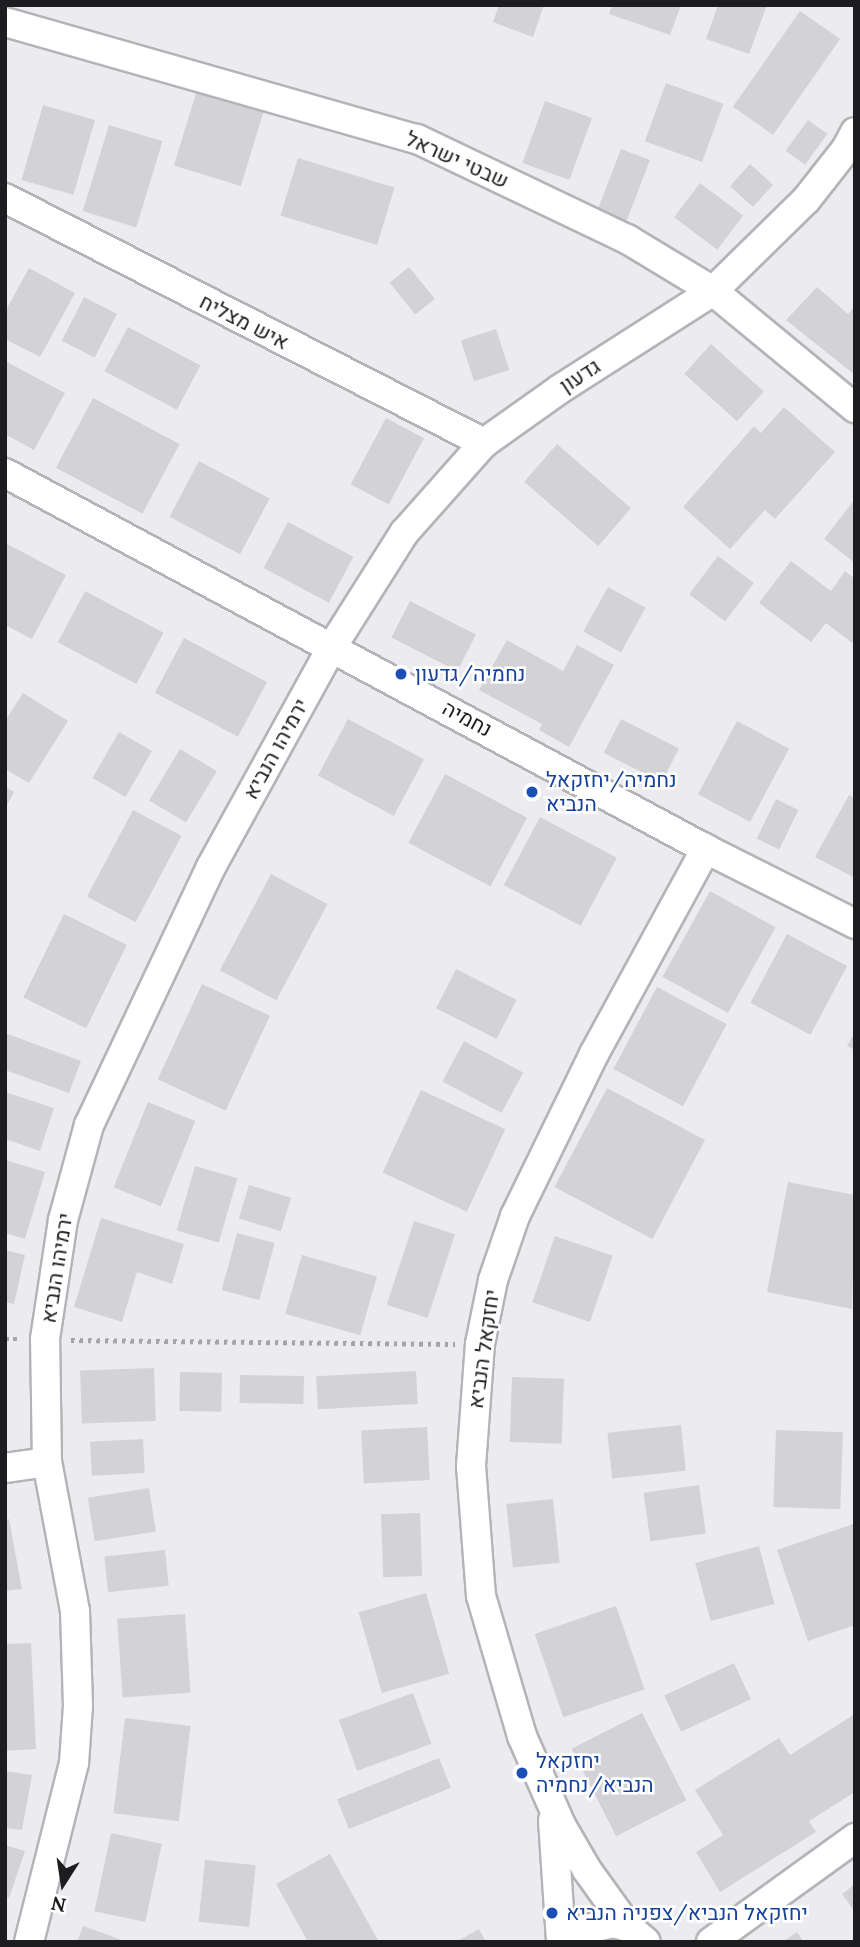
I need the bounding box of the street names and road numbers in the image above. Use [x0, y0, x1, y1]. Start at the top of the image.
street label: שבטי ישראל [402, 126, 512, 194]
street label: איש מצליח [195, 289, 293, 355]
street label: גדעון [555, 354, 605, 398]
street label: ירמיהו הנביא [238, 694, 314, 804]
street label: נחמיה [438, 696, 496, 742]
street label: ירמיהו הנביא [36, 1211, 78, 1325]
street label: יחזקאל הנביא [463, 1288, 505, 1410]

